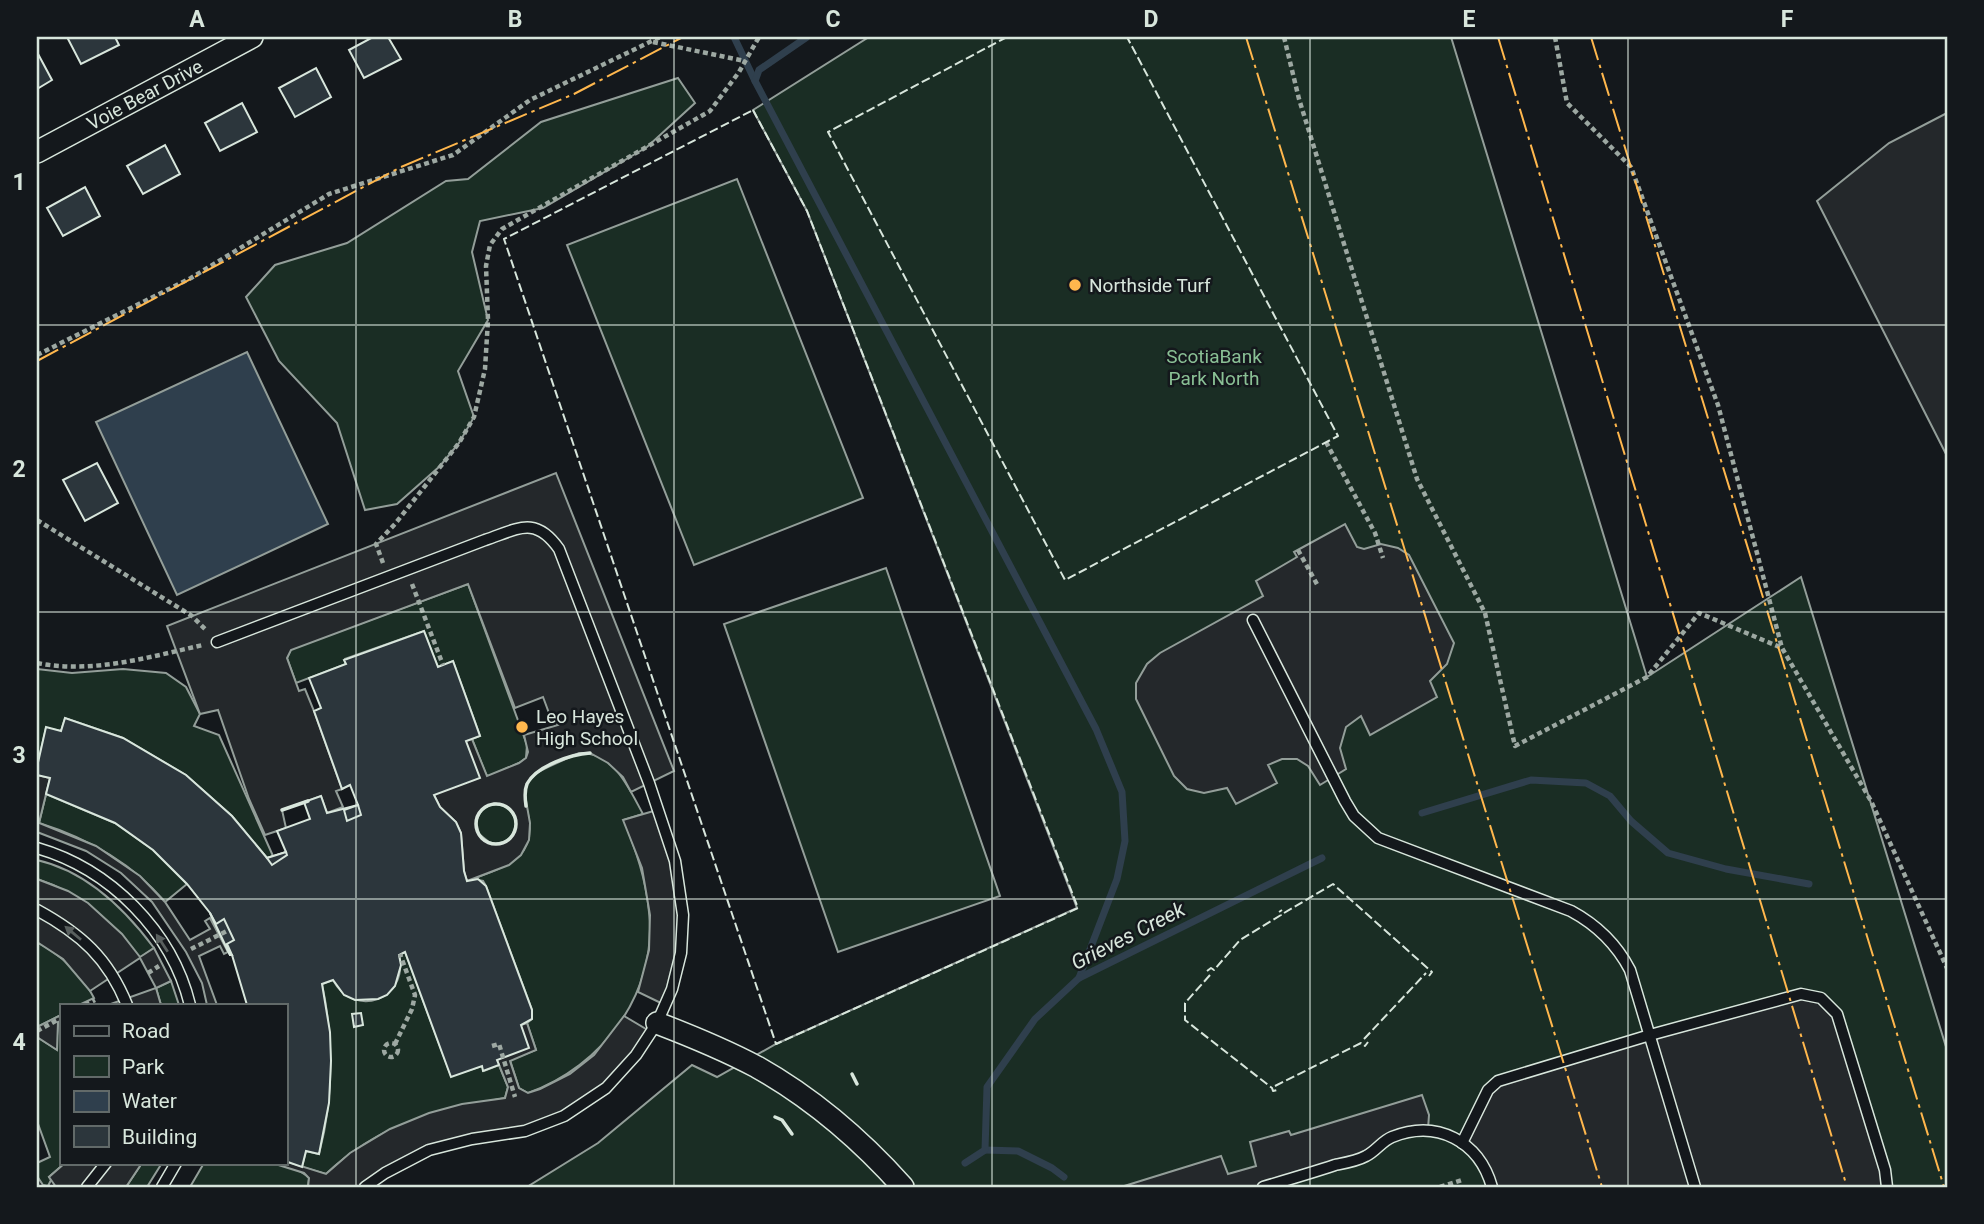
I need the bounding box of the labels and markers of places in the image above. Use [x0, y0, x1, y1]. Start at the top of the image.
place label: Northside Turf [1089, 274, 1211, 297]
marker: Northside Turf [1067, 277, 1083, 293]
place label: Leo Hayes High School [536, 705, 638, 750]
marker: Leo Hayes High School [514, 719, 530, 735]

